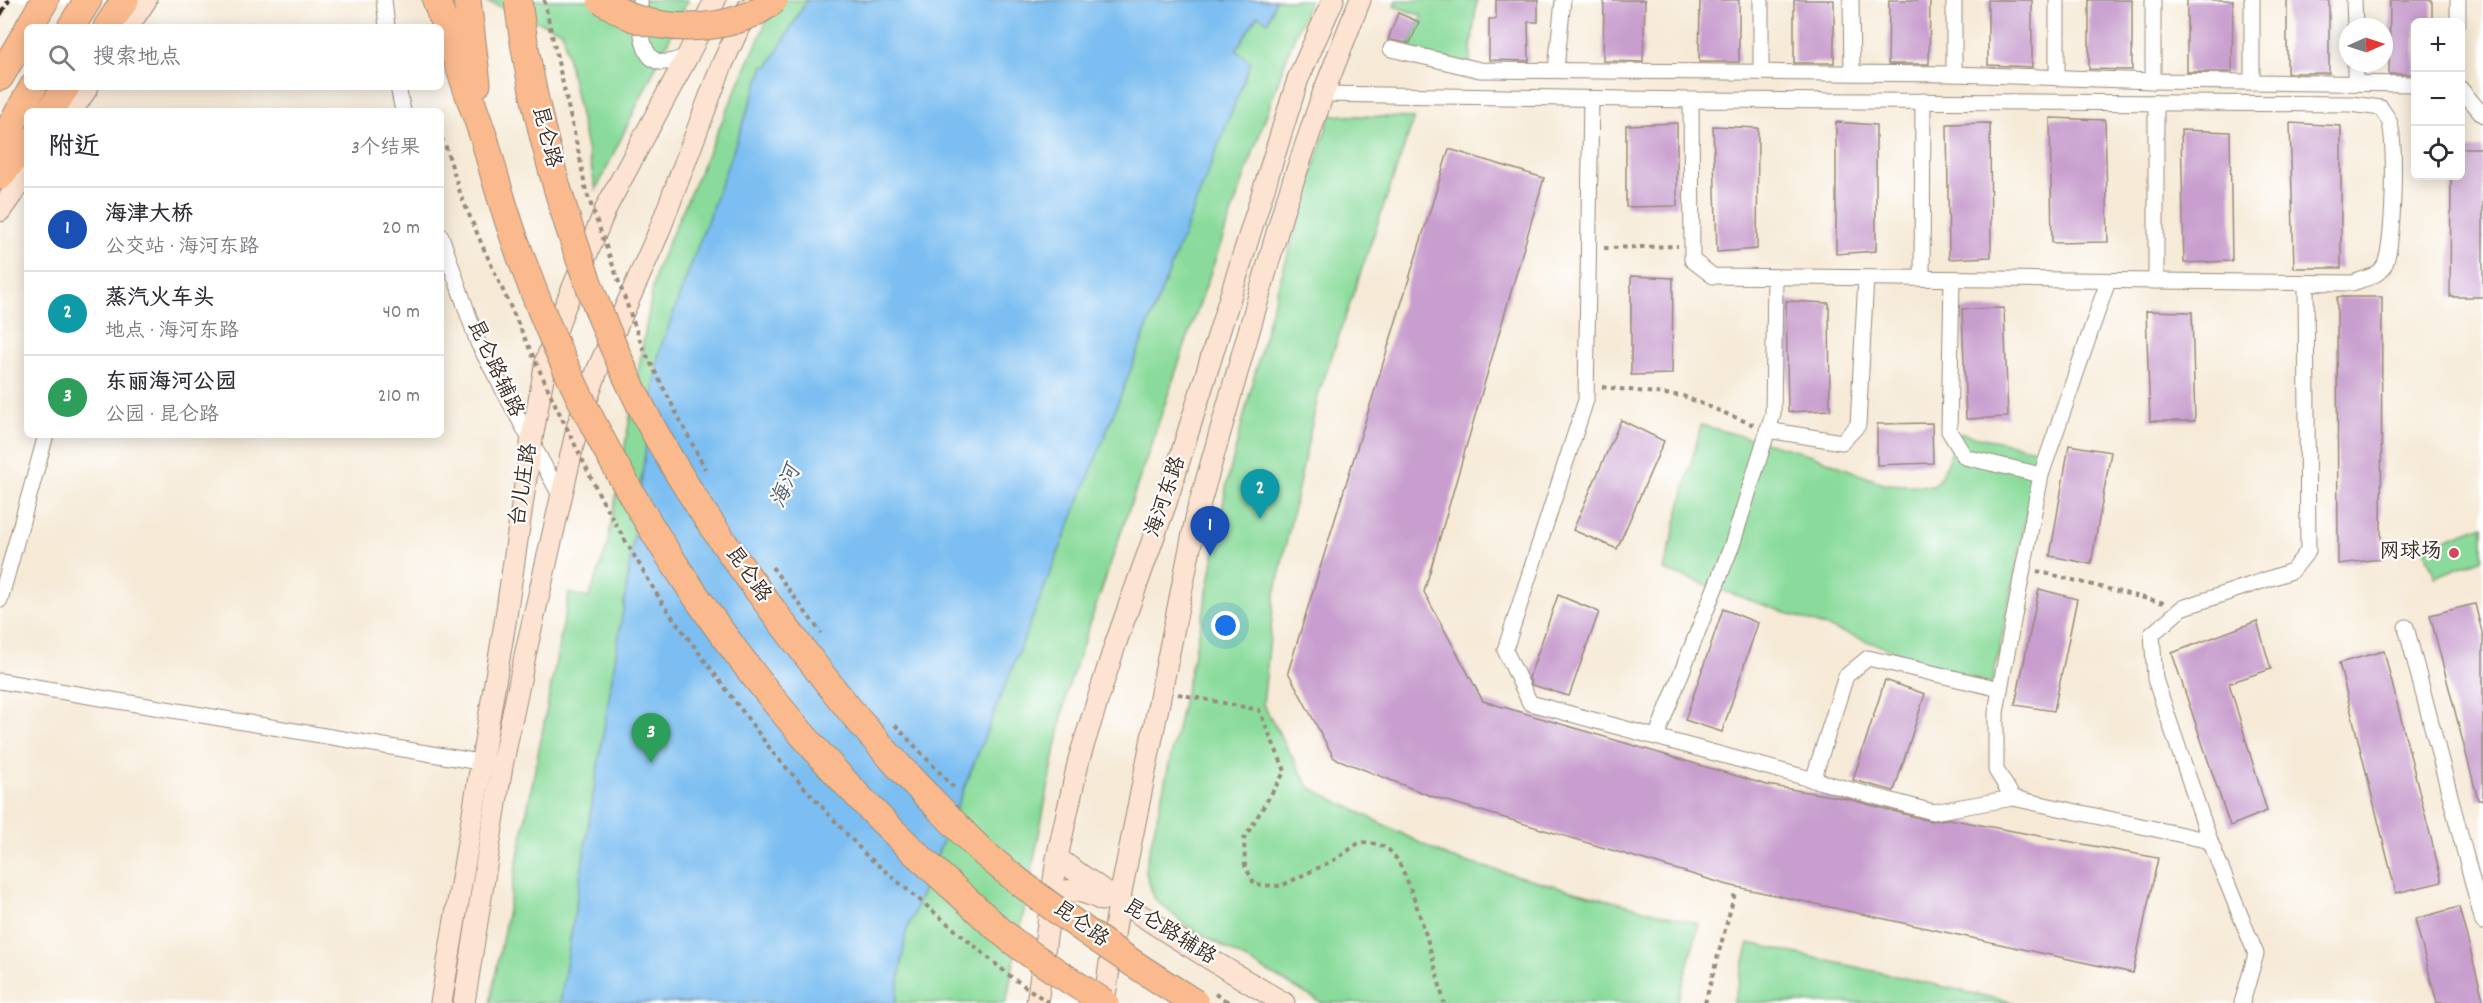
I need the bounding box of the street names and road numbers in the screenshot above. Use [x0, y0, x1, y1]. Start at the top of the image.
street label: 昆仑路 [523, 103, 567, 171]
street label: 昆仑路辅路 [458, 315, 530, 423]
street label: 台儿庄路 [504, 441, 546, 529]
street label: 海河东路 [1139, 452, 1195, 542]
street label: 昆仑路 [717, 541, 777, 609]
street label: 昆仑路辅路 [1117, 892, 1221, 974]
street label: 昆仑路 [1046, 894, 1114, 956]

